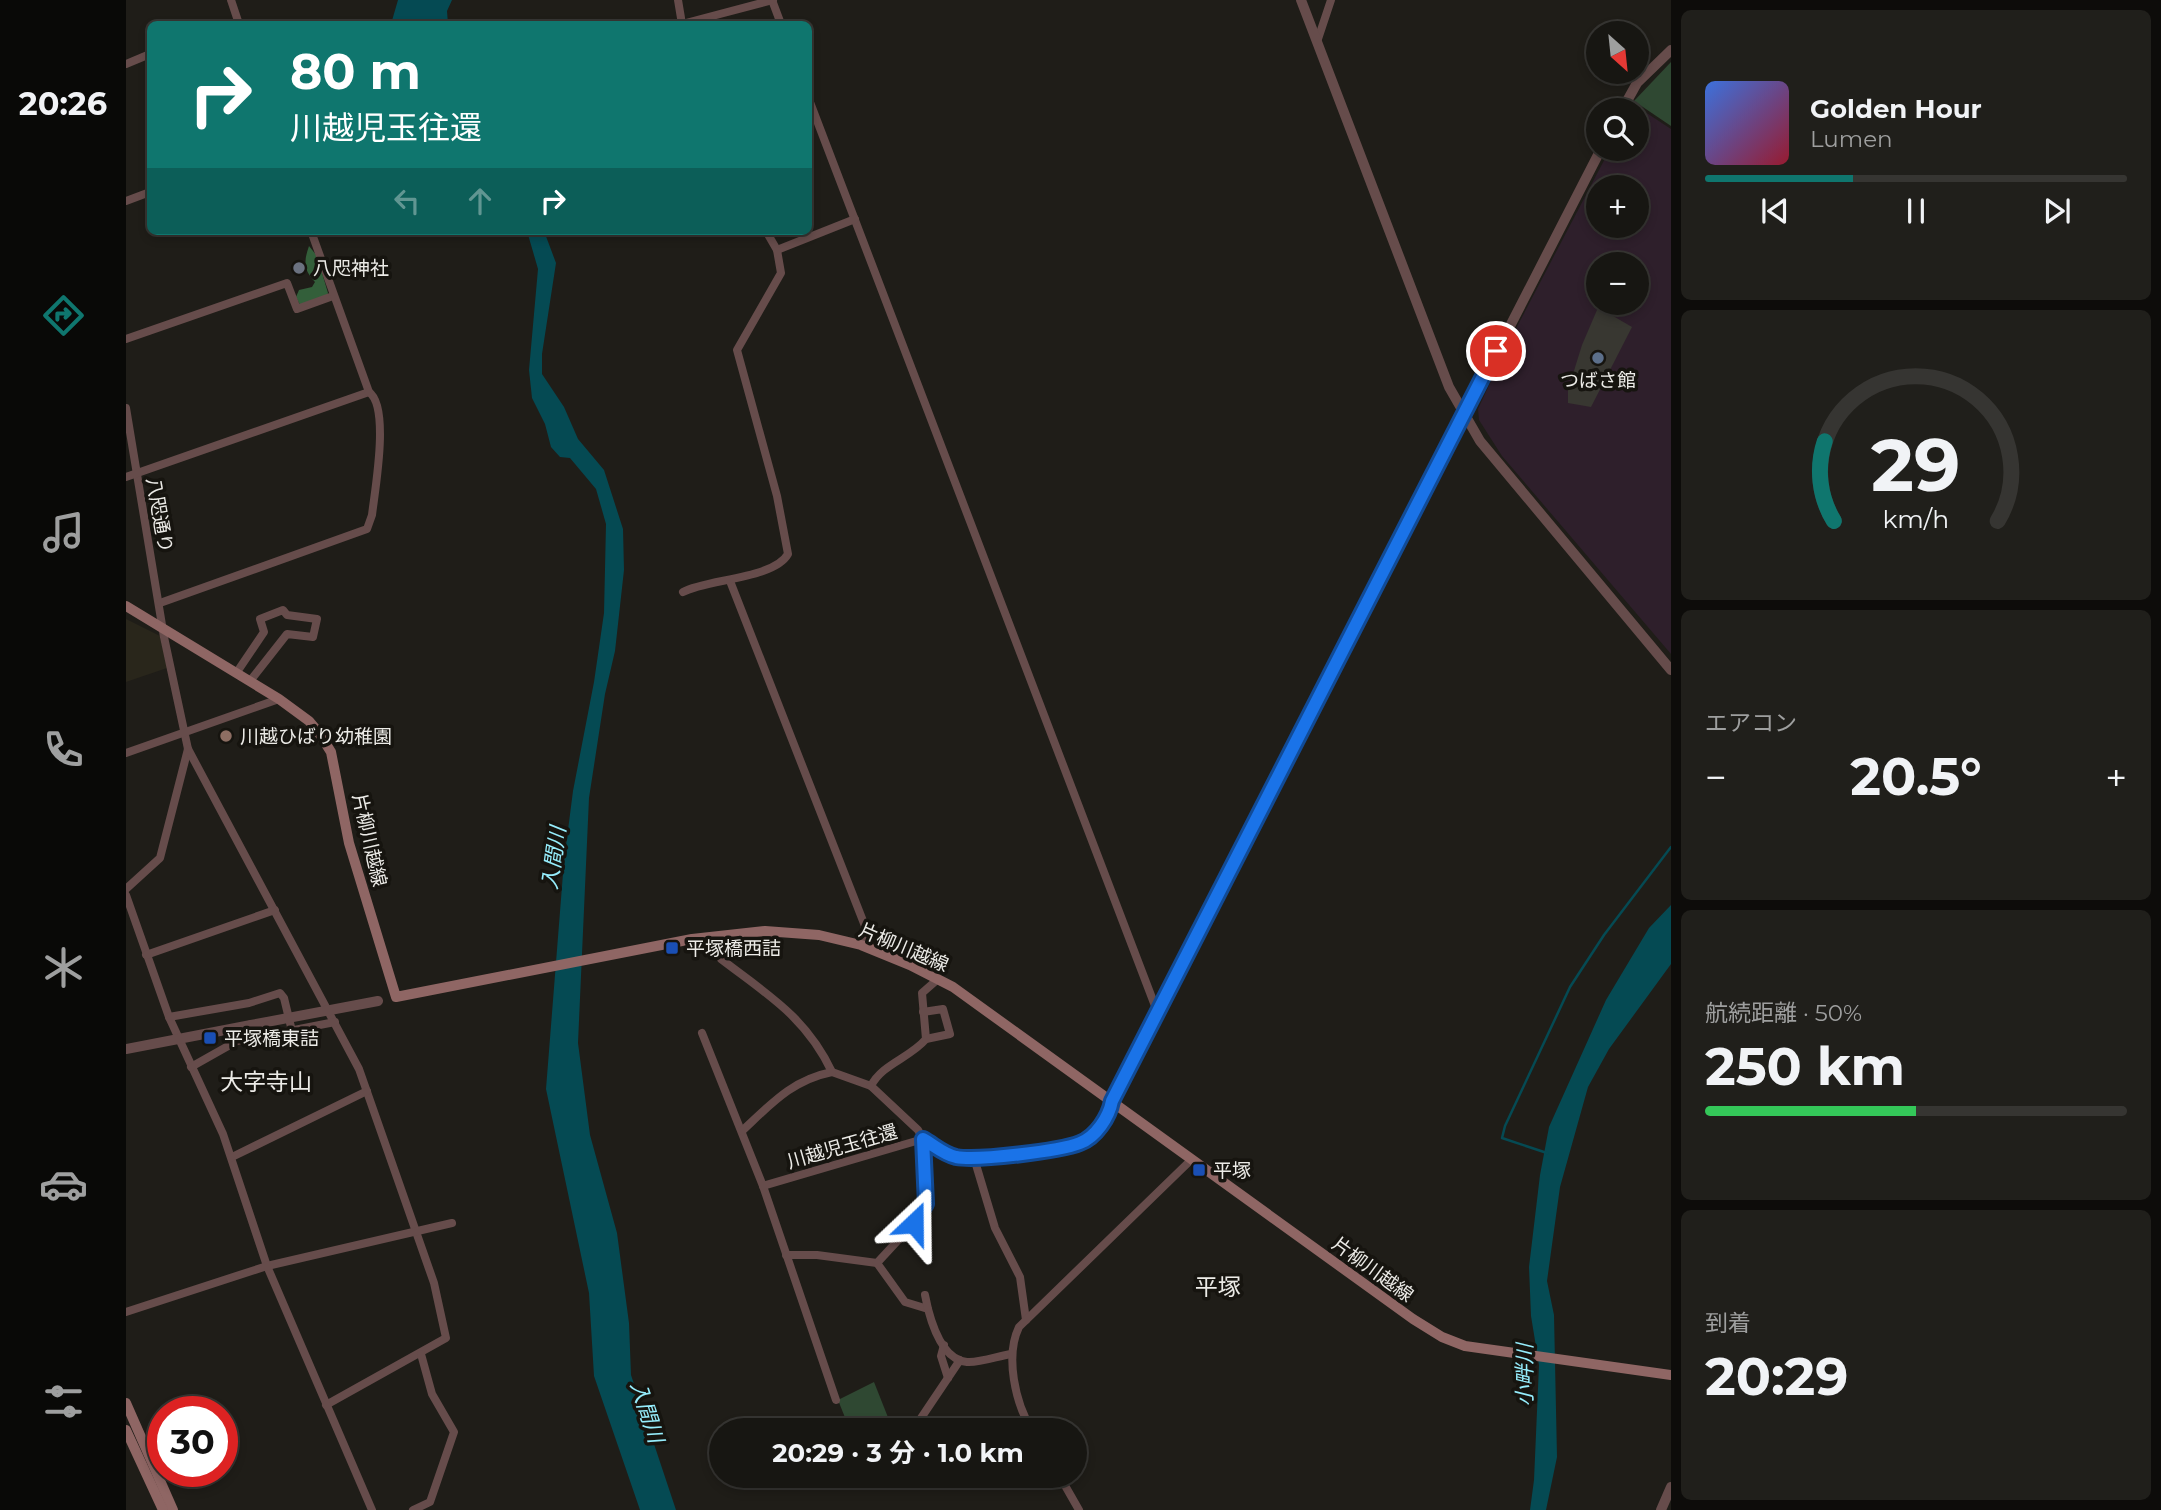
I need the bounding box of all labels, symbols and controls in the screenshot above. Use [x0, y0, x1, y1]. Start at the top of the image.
north arrow [1586, 21, 1648, 84]
map controls [1586, 21, 1649, 315]
text: 80 m [290, 42, 421, 101]
icon: right [175, 49, 266, 140]
text: 20:26 [19, 84, 107, 123]
text: Golden Hour [1810, 93, 1982, 125]
button: search [1586, 98, 1649, 161]
text: 川越児玉往還 [290, 108, 482, 147]
text: Lumen [1810, 125, 1893, 153]
button: + [1586, 175, 1649, 238]
icon: left [388, 182, 426, 220]
icon: ahead [461, 182, 499, 220]
icon: right [534, 182, 572, 220]
icon: previous [1756, 192, 1794, 230]
icon: pause [1897, 192, 1935, 230]
icon: next [2038, 192, 2076, 230]
button: − [1586, 252, 1649, 315]
place label: 八咫神社 [313, 257, 389, 280]
marker: 八咫神社 [291, 260, 307, 276]
icon: directions [39, 291, 88, 340]
pin [1466, 321, 1526, 381]
icon: arrive [1477, 332, 1515, 370]
marker: つばさ館 [1590, 350, 1606, 366]
place label: つばさ館 [1560, 369, 1636, 392]
text: 29 [1871, 421, 1961, 509]
street label: 八咫通り [142, 476, 177, 555]
text: km/h [1883, 504, 1949, 534]
icon: music [39, 508, 88, 557]
text: エアコン [1705, 709, 1797, 737]
icon: phone [39, 725, 88, 774]
place label: 川越ひばり幼稚園 [240, 725, 392, 748]
marker: 川越ひばり幼稚園 [218, 728, 234, 744]
text: 20.5° [1850, 745, 1982, 808]
text: − [1705, 754, 1727, 801]
text: + [2105, 754, 2127, 801]
street label: 片柳川越線 [348, 791, 391, 889]
water label: 入間川 [537, 823, 571, 891]
street label: 片柳川越線 [856, 918, 952, 977]
place label: 平塚橋西詰 [686, 937, 781, 960]
marker: 平塚橋西詰 [664, 940, 680, 956]
icon: climate [39, 943, 88, 992]
text: 航続距離 · 50% [1705, 999, 1862, 1027]
place label: 平塚橋東詰 [224, 1027, 319, 1050]
marker: 平塚橋東詰 [202, 1030, 218, 1046]
text: 250 km [1705, 1035, 1905, 1098]
district label: 大字寺山 [220, 1068, 312, 1096]
street label: 川越児玉往還 [784, 1120, 900, 1173]
place label: 平塚 [1213, 1159, 1251, 1182]
icon: car [39, 1160, 88, 1209]
marker: 平塚 [1191, 1162, 1207, 1178]
position arrow [877, 1186, 951, 1260]
street label: 片柳川越線 [1328, 1232, 1418, 1307]
district label: 平塚 [1195, 1273, 1241, 1301]
text: 到着 [1705, 1309, 1751, 1337]
water label: 小畔川 [1512, 1342, 1537, 1407]
text: 20:29 [1705, 1345, 1848, 1408]
icon: filters [39, 1377, 88, 1426]
water label: 入間川 [626, 1378, 670, 1448]
speed limit sign: 30 [147, 1396, 238, 1487]
text: 20:29 · 3 分 · 1.0 km [772, 1437, 1024, 1469]

